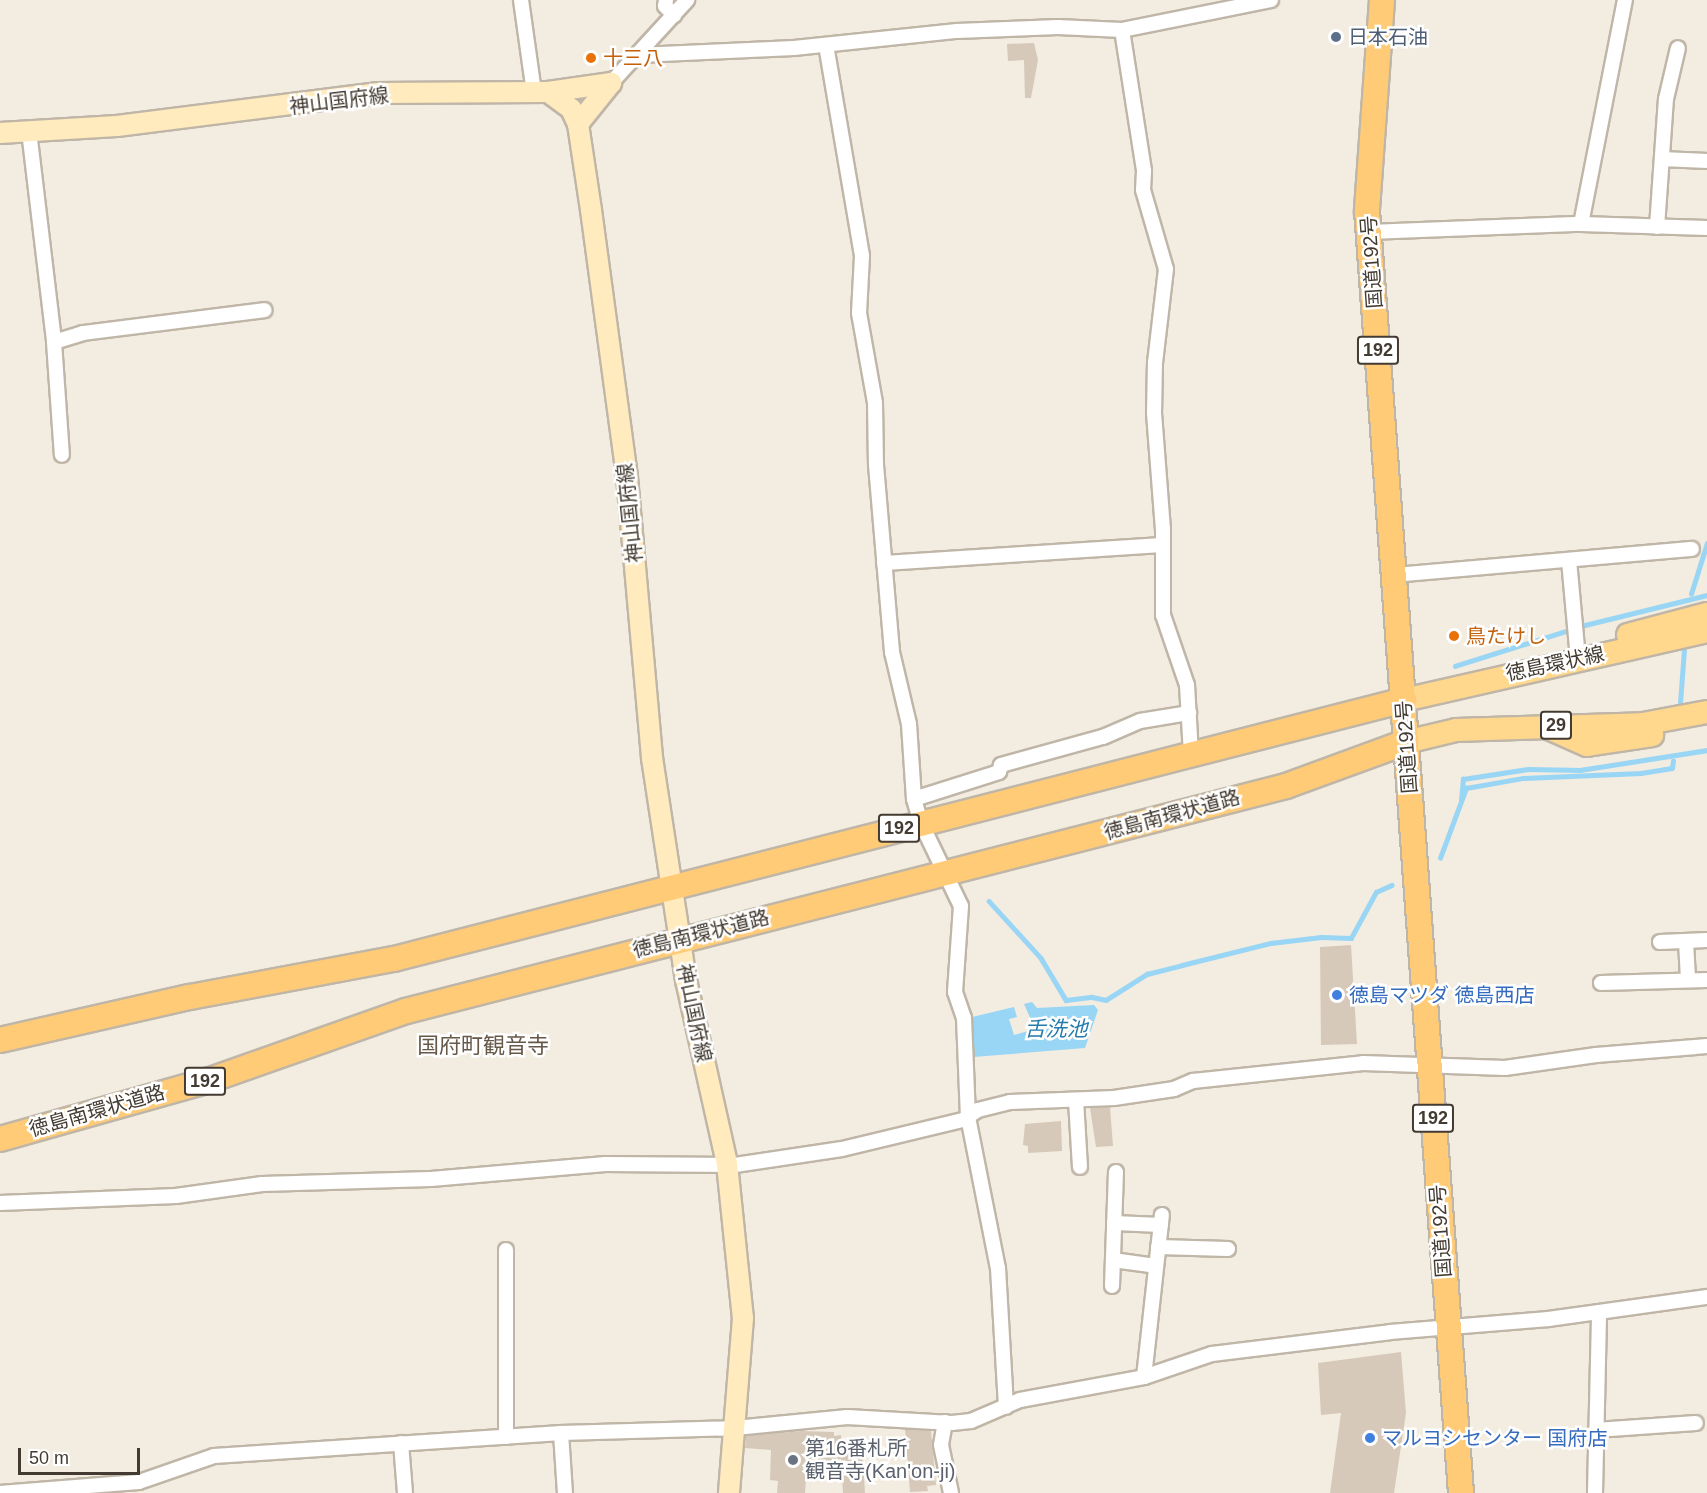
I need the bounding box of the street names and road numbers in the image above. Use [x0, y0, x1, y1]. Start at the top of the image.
street label: 神山国府線 [288, 83, 390, 119]
street label: 国道192号 [1357, 215, 1387, 309]
road number: 192 [1356, 335, 1400, 365]
street label: 神山国府線 [613, 462, 647, 564]
street label: 徳島環状線 [1504, 642, 1606, 686]
street label: 国道192号 [1392, 700, 1422, 794]
road number: 29 [1540, 710, 1572, 740]
street label: 徳島南環状道路 [1101, 785, 1243, 845]
road number: 192 [876, 813, 922, 843]
street label: 徳島南環状道路 [630, 905, 772, 963]
street label: 神山国府線 [672, 962, 716, 1064]
road number: 192 [182, 1066, 228, 1096]
street label: 徳島南環状道路 [26, 1080, 168, 1142]
road number: 192 [1410, 1103, 1456, 1133]
street label: 国道192号 [1426, 1184, 1456, 1278]

